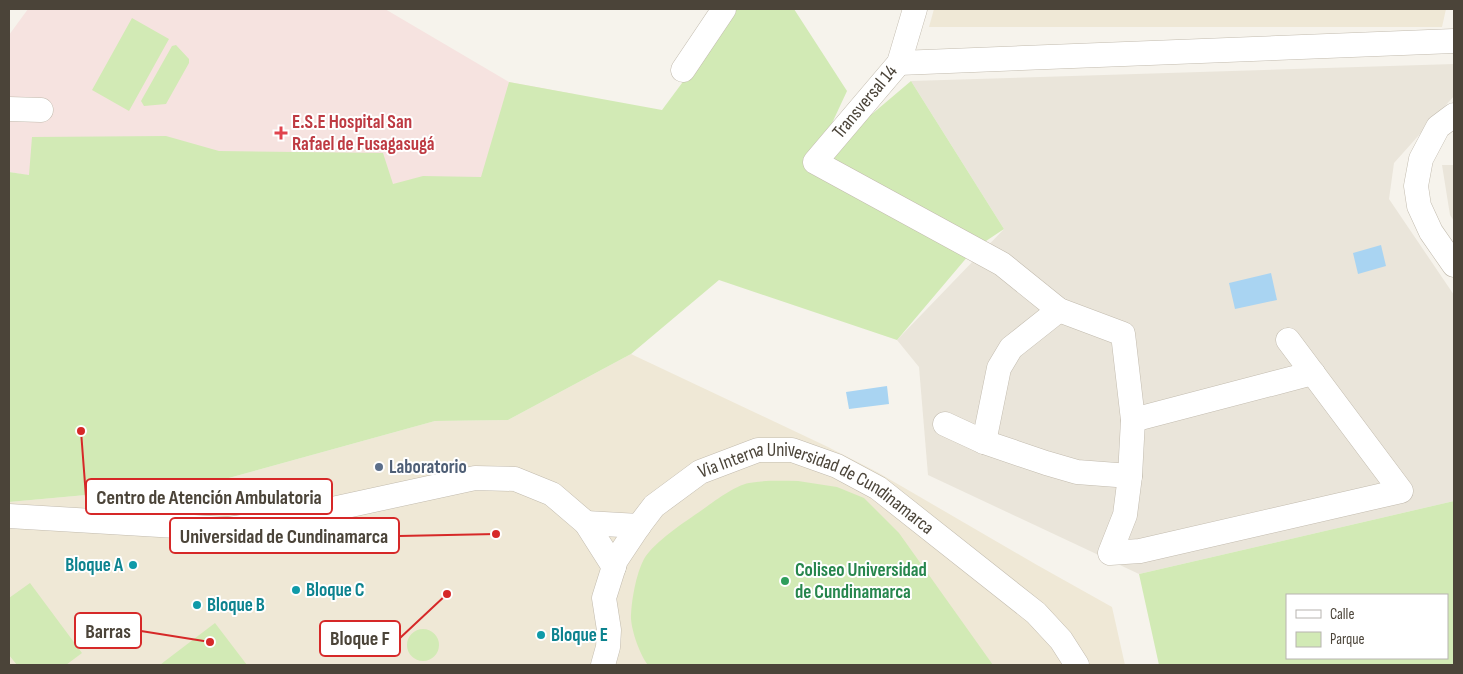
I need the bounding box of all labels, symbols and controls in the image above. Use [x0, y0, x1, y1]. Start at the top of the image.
street label: Transversal 14 [828, 61, 902, 143]
place label: E.S.E Hospital San Rafael de Fusagasugá [292, 111, 435, 156]
marker: E.S.E Hospital San Rafael de Fusagasugá [274, 126, 288, 140]
street label: Via Interna Universidad de Cundinamarca [695, 439, 939, 539]
place label: Laboratorio [389, 456, 467, 479]
marker: Laboratorio [373, 461, 385, 473]
callout: Centro de Atención Ambulatoria [86, 479, 332, 514]
text: Centro de Atención Ambulatoria [96, 486, 322, 510]
callout: Universidad de Cundinamarca [170, 518, 399, 553]
text: Universidad de Cundinamarca [180, 525, 388, 549]
place label: Bloque A [65, 554, 124, 577]
marker: Bloque A [127, 559, 139, 571]
place label: Coliseo Universidad de Cundinamarca [795, 559, 927, 604]
marker: Coliseo Universidad de Cundinamarca [779, 575, 791, 587]
place label: Bloque C [306, 579, 365, 602]
marker: Bloque C [290, 584, 302, 596]
place label: Bloque B [207, 594, 265, 617]
legend [1286, 594, 1448, 659]
marker: Bloque B [191, 599, 203, 611]
text: Calle [1330, 605, 1354, 624]
callout: Barras [75, 613, 141, 648]
text: Barras [85, 620, 131, 644]
callout: Bloque F [320, 621, 400, 656]
place label: Bloque E [551, 624, 608, 647]
text: Bloque F [330, 627, 390, 651]
marker: Bloque E [535, 629, 547, 641]
text: Parque [1330, 630, 1365, 649]

